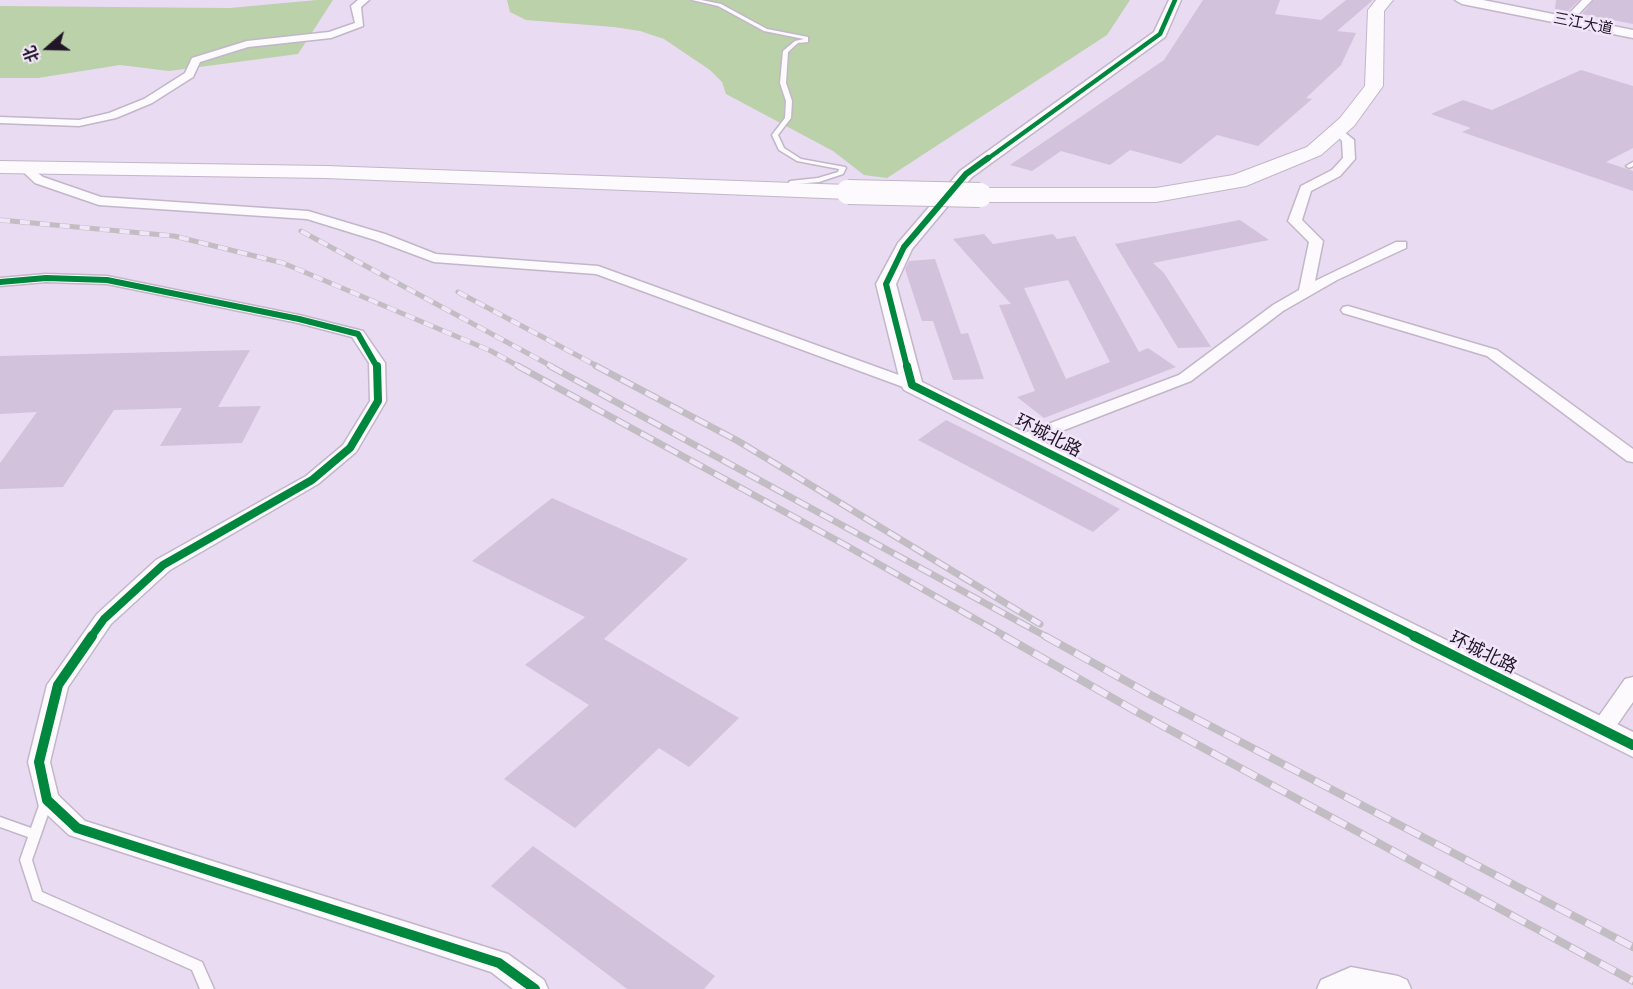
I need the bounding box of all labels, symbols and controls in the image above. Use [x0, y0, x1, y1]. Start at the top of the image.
street label: 三江大道 [1552, 9, 1614, 39]
north arrow [18, 18, 78, 78]
text: 北 [18, 43, 44, 65]
street label: 环城北路 [1011, 410, 1085, 462]
street label: 环城北路 [1446, 628, 1520, 678]

